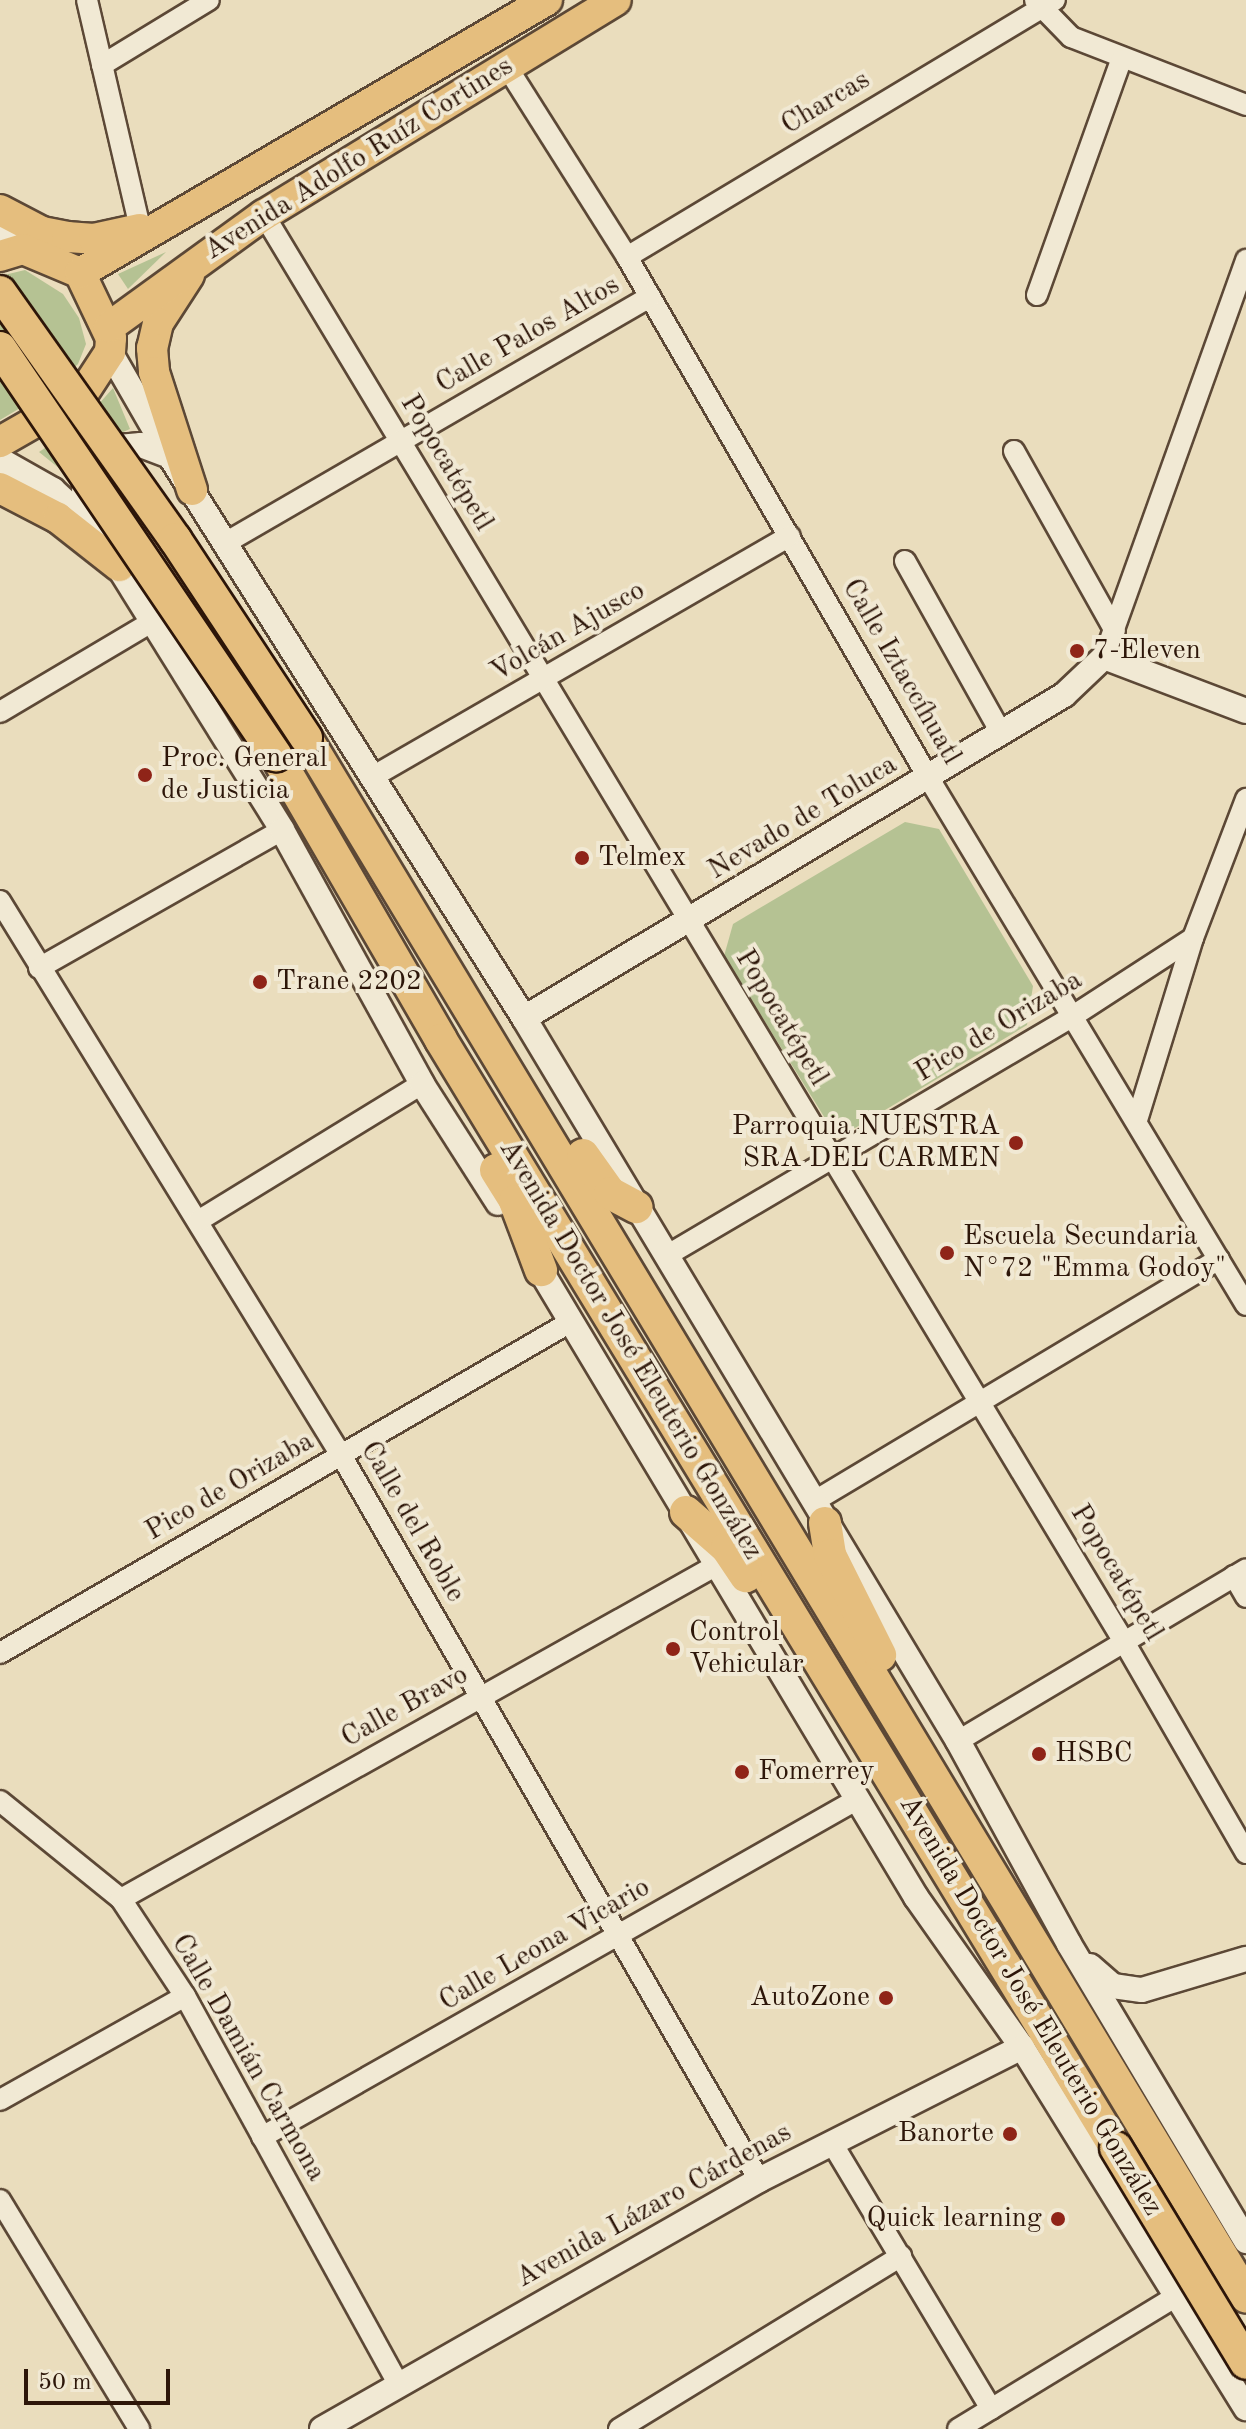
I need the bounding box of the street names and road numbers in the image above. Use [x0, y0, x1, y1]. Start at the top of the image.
street label: Avenida Adolfo Ruíz Cortines [198, 50, 520, 268]
street label: Charcas [776, 63, 876, 143]
street label: Calle Palos Altos [430, 269, 626, 401]
street label: Popocatépetl [392, 389, 500, 537]
street label: Calle Iztaccíhuatl [834, 573, 968, 771]
street label: Volcán Ajusco [485, 574, 651, 690]
street label: Nevado de Toluca [702, 748, 904, 888]
street label: Popocatépetl [727, 944, 835, 1092]
street label: Pico de Orizaba [909, 964, 1089, 1090]
street label: Avenida Doctor José Eleuterio González [491, 1134, 769, 1566]
street label: Pico de Orizaba [140, 1425, 320, 1549]
street label: Calle del Roble [352, 1436, 472, 1608]
street label: Popocatépetl [1062, 1499, 1170, 1647]
street label: Calle Bravo [336, 1658, 474, 1756]
street label: Avenida Doctor José Eleuterio González [891, 1790, 1169, 2222]
street label: Calle Leona Vicario [434, 1871, 656, 2019]
street label: Calle Damián Carmona [163, 1928, 333, 2188]
street label: Avenida Lázaro Cárdenas [510, 2116, 798, 2296]

